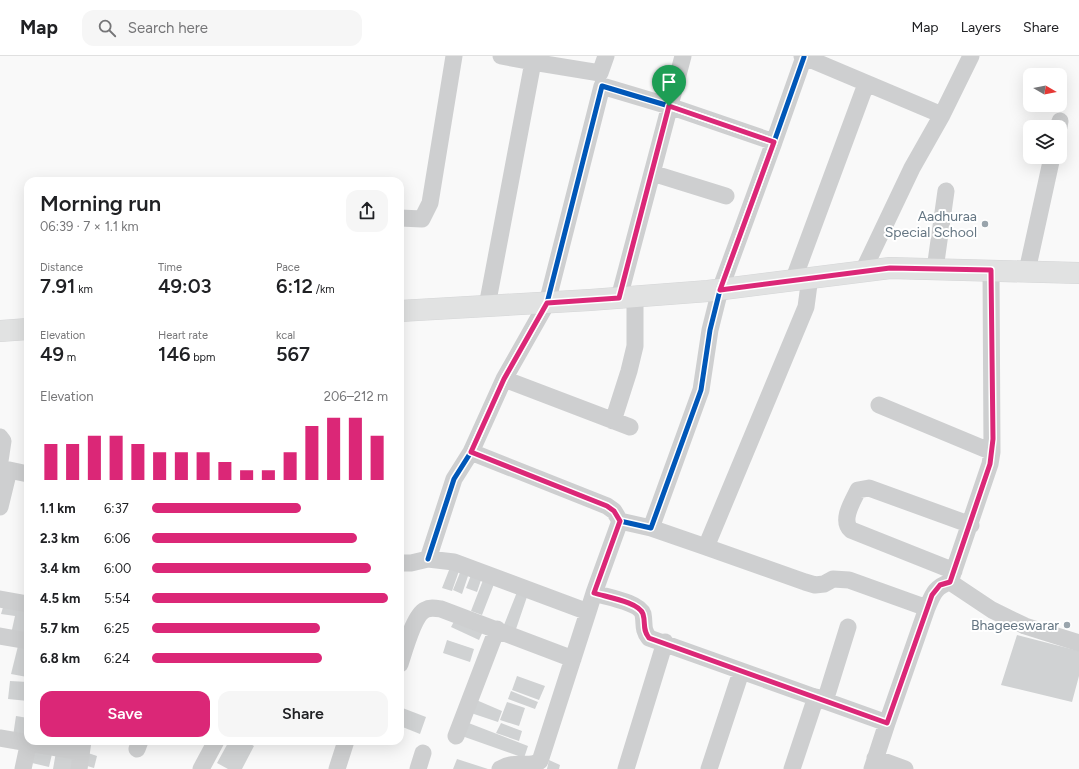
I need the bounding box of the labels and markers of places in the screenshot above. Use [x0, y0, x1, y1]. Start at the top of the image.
pin [652, 65, 686, 106]
place label: Aadhuraa Special School [885, 208, 977, 241]
marker: Aadhuraa Special School [980, 219, 990, 229]
place label: Bhageeswarar [971, 617, 1059, 634]
marker: Bhageeswarar [1062, 620, 1072, 630]

